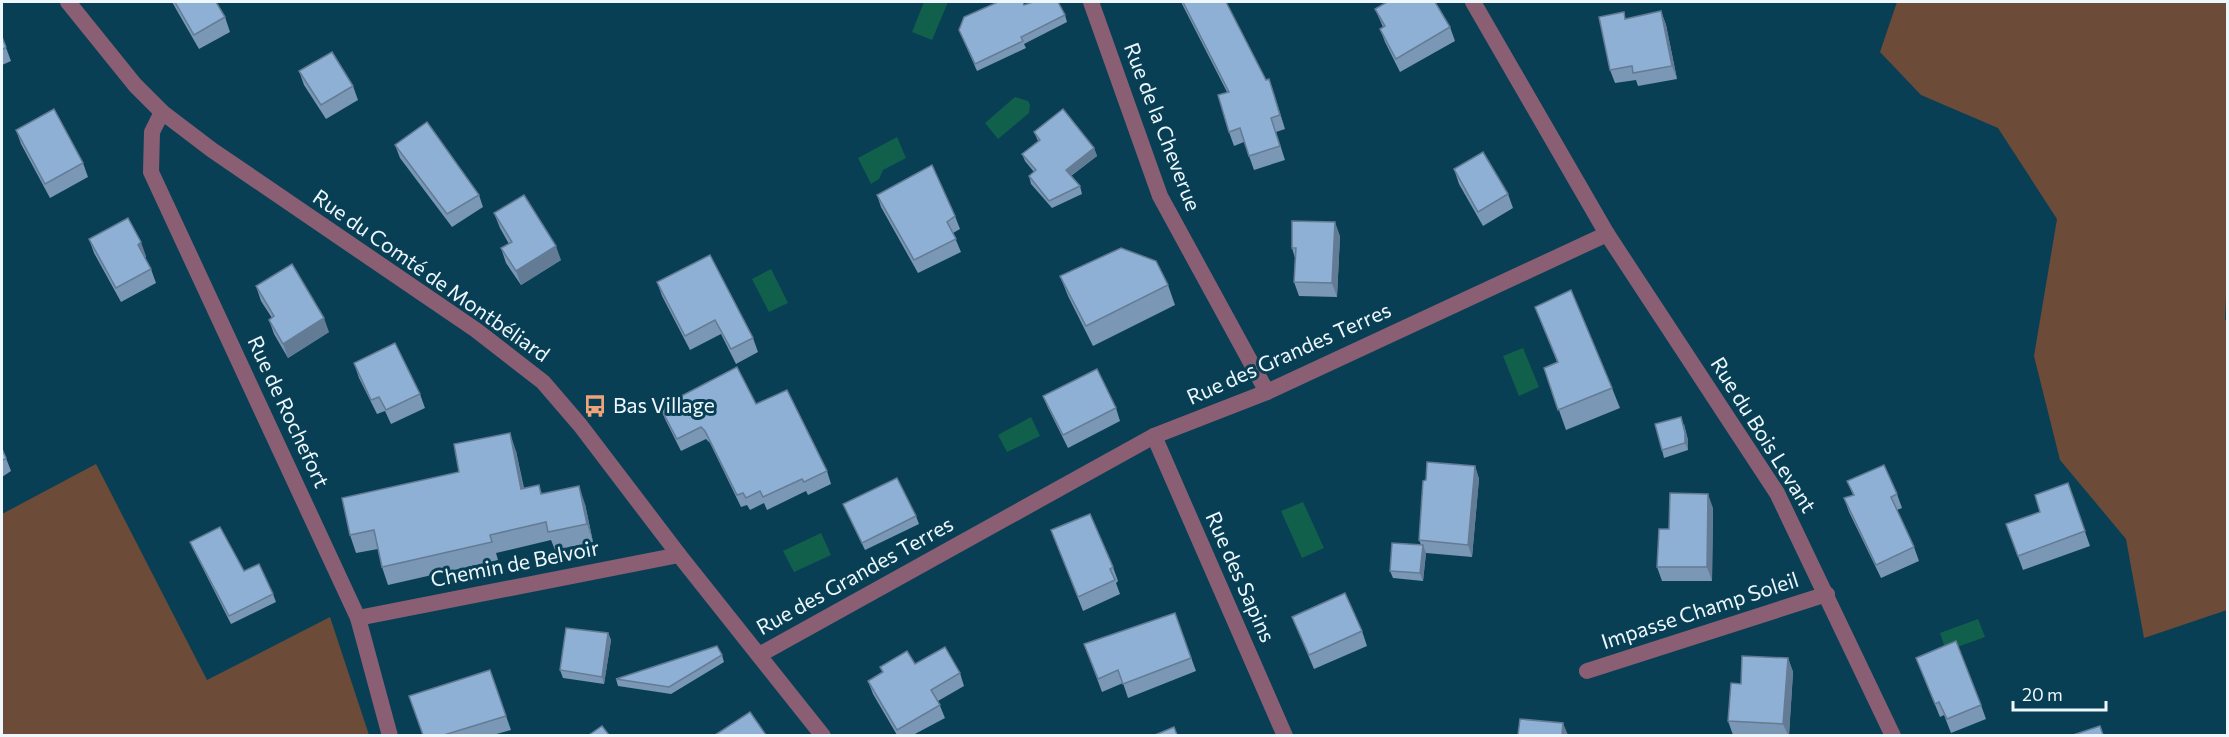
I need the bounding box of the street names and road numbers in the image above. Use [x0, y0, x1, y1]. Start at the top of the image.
street label: Rue de la Cheverue [1120, 39, 1207, 214]
street label: Rue du Comté de Montbéliard [309, 183, 555, 366]
street label: Rue des Grandes Terres [1182, 296, 1394, 409]
street label: Rue de Rochefort [243, 331, 335, 491]
street label: Rue du Bois Levant [1706, 352, 1822, 517]
street label: Rue des Sapins [1201, 507, 1281, 646]
street label: Rue des Grandes Terres [752, 510, 957, 639]
street label: Chemin de Belvoir [428, 534, 601, 591]
street label: Impasse Champ Soleil [1598, 566, 1801, 653]

